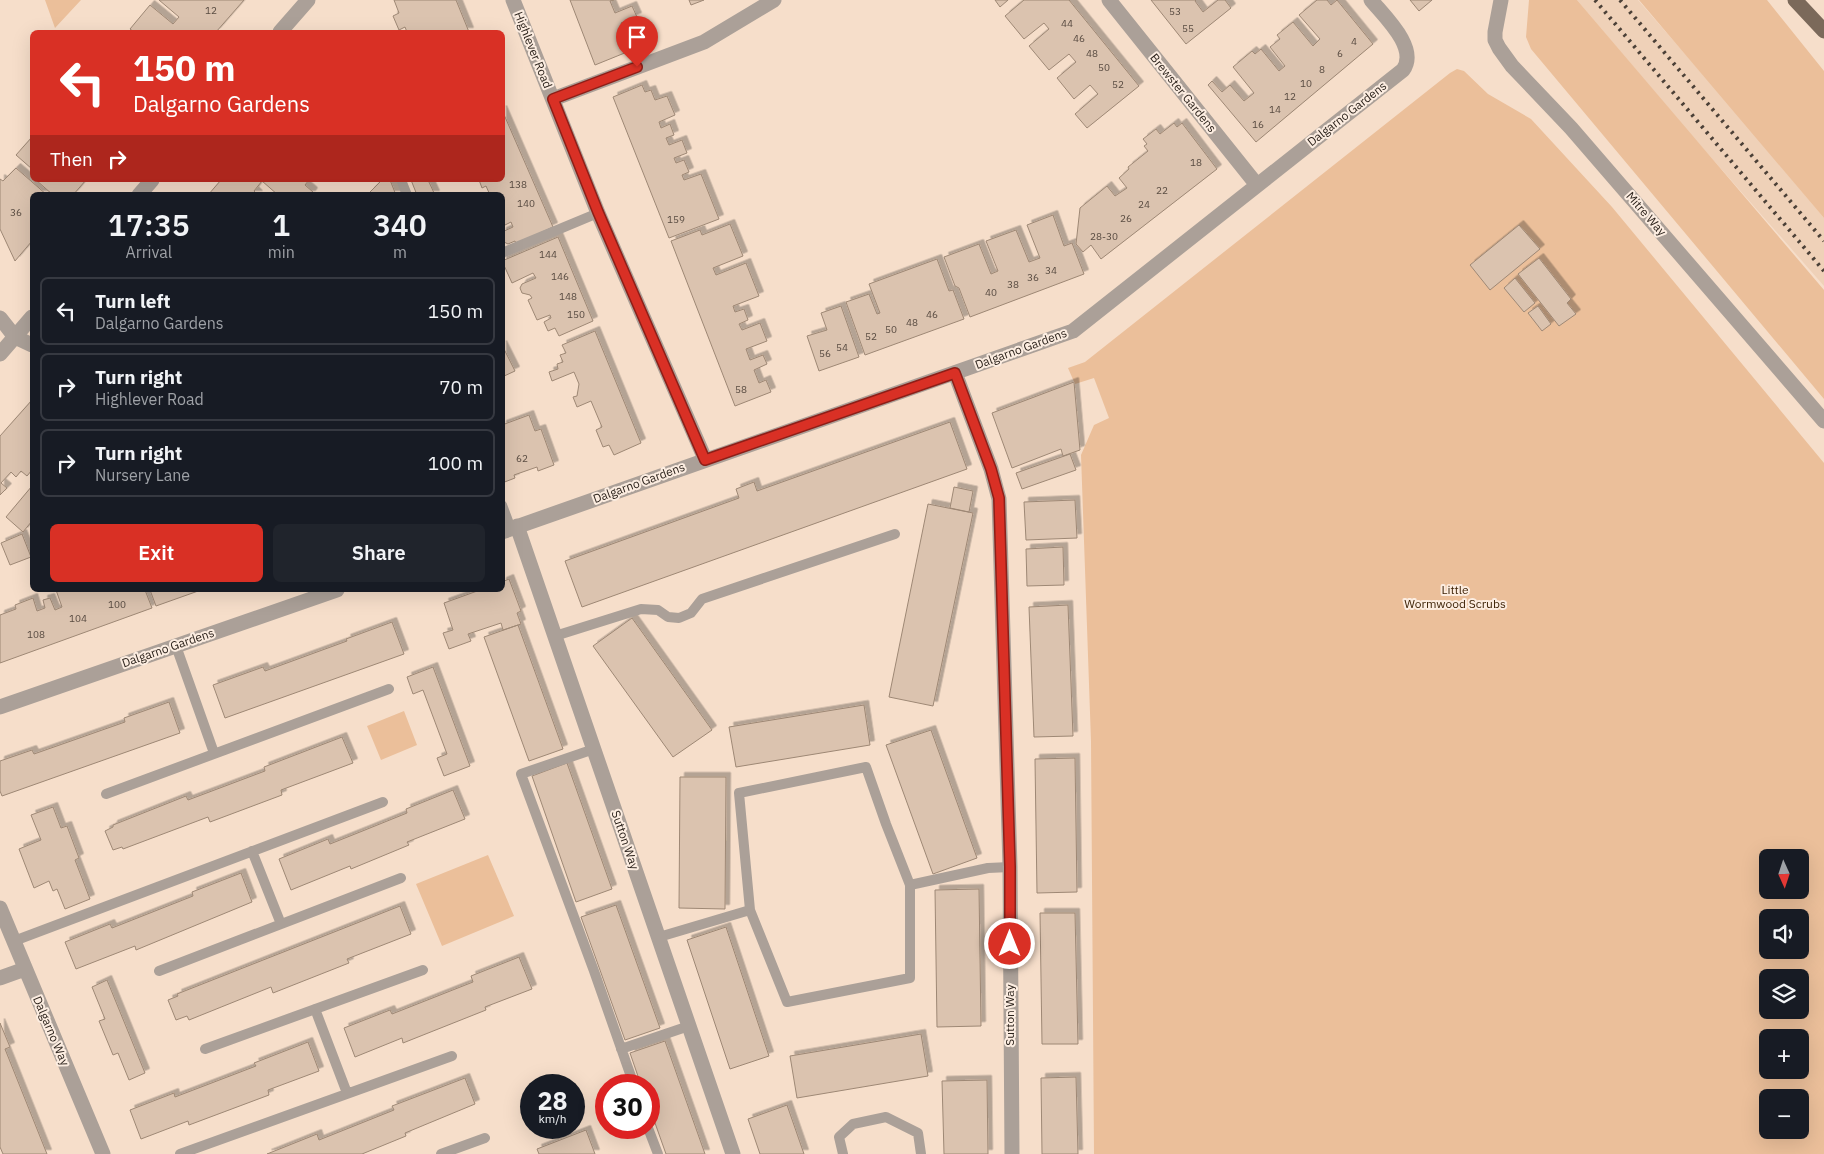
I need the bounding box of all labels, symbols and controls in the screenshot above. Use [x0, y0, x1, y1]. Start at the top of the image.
house number: 12 [205, 4, 217, 17]
house number: 53 [1169, 5, 1181, 18]
street label: Highlever Road [511, 9, 556, 90]
pin [616, 16, 658, 67]
house number: 44 [1061, 17, 1073, 30]
house number: 55 [1182, 22, 1194, 35]
icon: arrive [623, 23, 651, 51]
house number: 46 [1073, 32, 1085, 45]
house number: 4 [1351, 35, 1357, 48]
text: 150 m [133, 45, 236, 91]
house number: 48 [1086, 47, 1098, 60]
house number: 6 [1337, 47, 1343, 60]
icon: left [50, 50, 115, 115]
street label: Brewster Gardens [1147, 50, 1220, 135]
house number: 50 [1098, 61, 1110, 74]
house number: 8 [1319, 63, 1325, 76]
house number: 10 [1300, 77, 1312, 90]
house number: 52 [1112, 78, 1124, 91]
street label: Dalgarno Gardens [1304, 78, 1389, 149]
text: Dalgarno Gardens [133, 89, 310, 118]
house number: 12 [1284, 90, 1296, 103]
house number: 14 [1269, 103, 1281, 116]
house number: 16 [1252, 118, 1264, 131]
icon: right [103, 145, 131, 173]
text: Then [50, 147, 93, 171]
house number: 18 [1190, 156, 1202, 169]
house number: 138 [509, 178, 527, 191]
house number: 22 [1156, 184, 1168, 197]
street label: Mitre Way [1623, 189, 1670, 239]
house number: 140 [517, 197, 535, 210]
house number: 24 [1138, 198, 1150, 211]
text: 17:35 [108, 205, 190, 244]
text: 1 [272, 205, 290, 244]
text: 340 [373, 205, 427, 244]
house number: 36 [10, 206, 22, 219]
house number: 26 [1120, 212, 1132, 225]
house number: 159 [667, 213, 685, 226]
house number: 28-30 [1090, 230, 1118, 243]
text: Arrival [126, 242, 172, 262]
text: min [268, 242, 295, 262]
text: m [393, 242, 407, 262]
house number: 144 [539, 248, 557, 261]
house number: 34 [1045, 264, 1057, 277]
house number: 146 [551, 270, 569, 283]
house number: 36 [1027, 271, 1039, 284]
house number: 38 [1007, 278, 1019, 291]
house number: 40 [985, 286, 997, 299]
text: Turn left [95, 289, 171, 313]
house number: 148 [559, 290, 577, 303]
icon: left [52, 297, 80, 325]
text: 150 m [428, 299, 483, 323]
house number: 150 [567, 308, 585, 321]
house number: 46 [926, 308, 938, 321]
text: Dalgarno Gardens [95, 313, 224, 333]
house number: 48 [906, 316, 918, 329]
house number: 50 [885, 323, 897, 336]
street label: Dalgarno Gardens [973, 325, 1069, 372]
house number: 52 [865, 330, 877, 343]
house number: 54 [836, 341, 848, 354]
house number: 56 [819, 347, 831, 360]
text: Turn right [95, 365, 182, 389]
icon: right [52, 373, 80, 401]
text: 70 m [439, 375, 483, 399]
house number: 58 [735, 383, 747, 396]
text: Highlever Road [95, 389, 204, 409]
text: Turn right [95, 441, 182, 465]
icon: right [52, 449, 80, 477]
text: 100 m [428, 451, 483, 475]
house number: 62 [516, 452, 528, 465]
street label: Dalgarno Gardens [591, 459, 687, 506]
text: Nursery Lane [95, 465, 190, 485]
button: Exit [50, 524, 263, 582]
button: Share [273, 524, 485, 582]
park label: Little Wormwood Scrubs [1404, 582, 1506, 611]
house number: 100 [108, 598, 126, 611]
house number: 104 [69, 612, 87, 625]
street label: Dalgarno Gardens [120, 625, 216, 670]
house number: 108 [27, 628, 45, 641]
street label: Sutton Way [608, 808, 643, 871]
north arrow [1759, 849, 1809, 899]
map controls [1759, 849, 1809, 1139]
button: sound [1759, 909, 1809, 959]
position arrow [983, 917, 1035, 969]
button: layers [1759, 969, 1809, 1019]
street label: Sutton Way [1002, 984, 1017, 1046]
street label: Dalgarno Way [30, 994, 73, 1068]
button: + [1759, 1029, 1809, 1079]
speed limit sign: 30 [595, 1074, 660, 1139]
text: 28 [537, 1084, 568, 1117]
button: − [1759, 1089, 1809, 1139]
text: km/h [538, 1111, 567, 1126]

